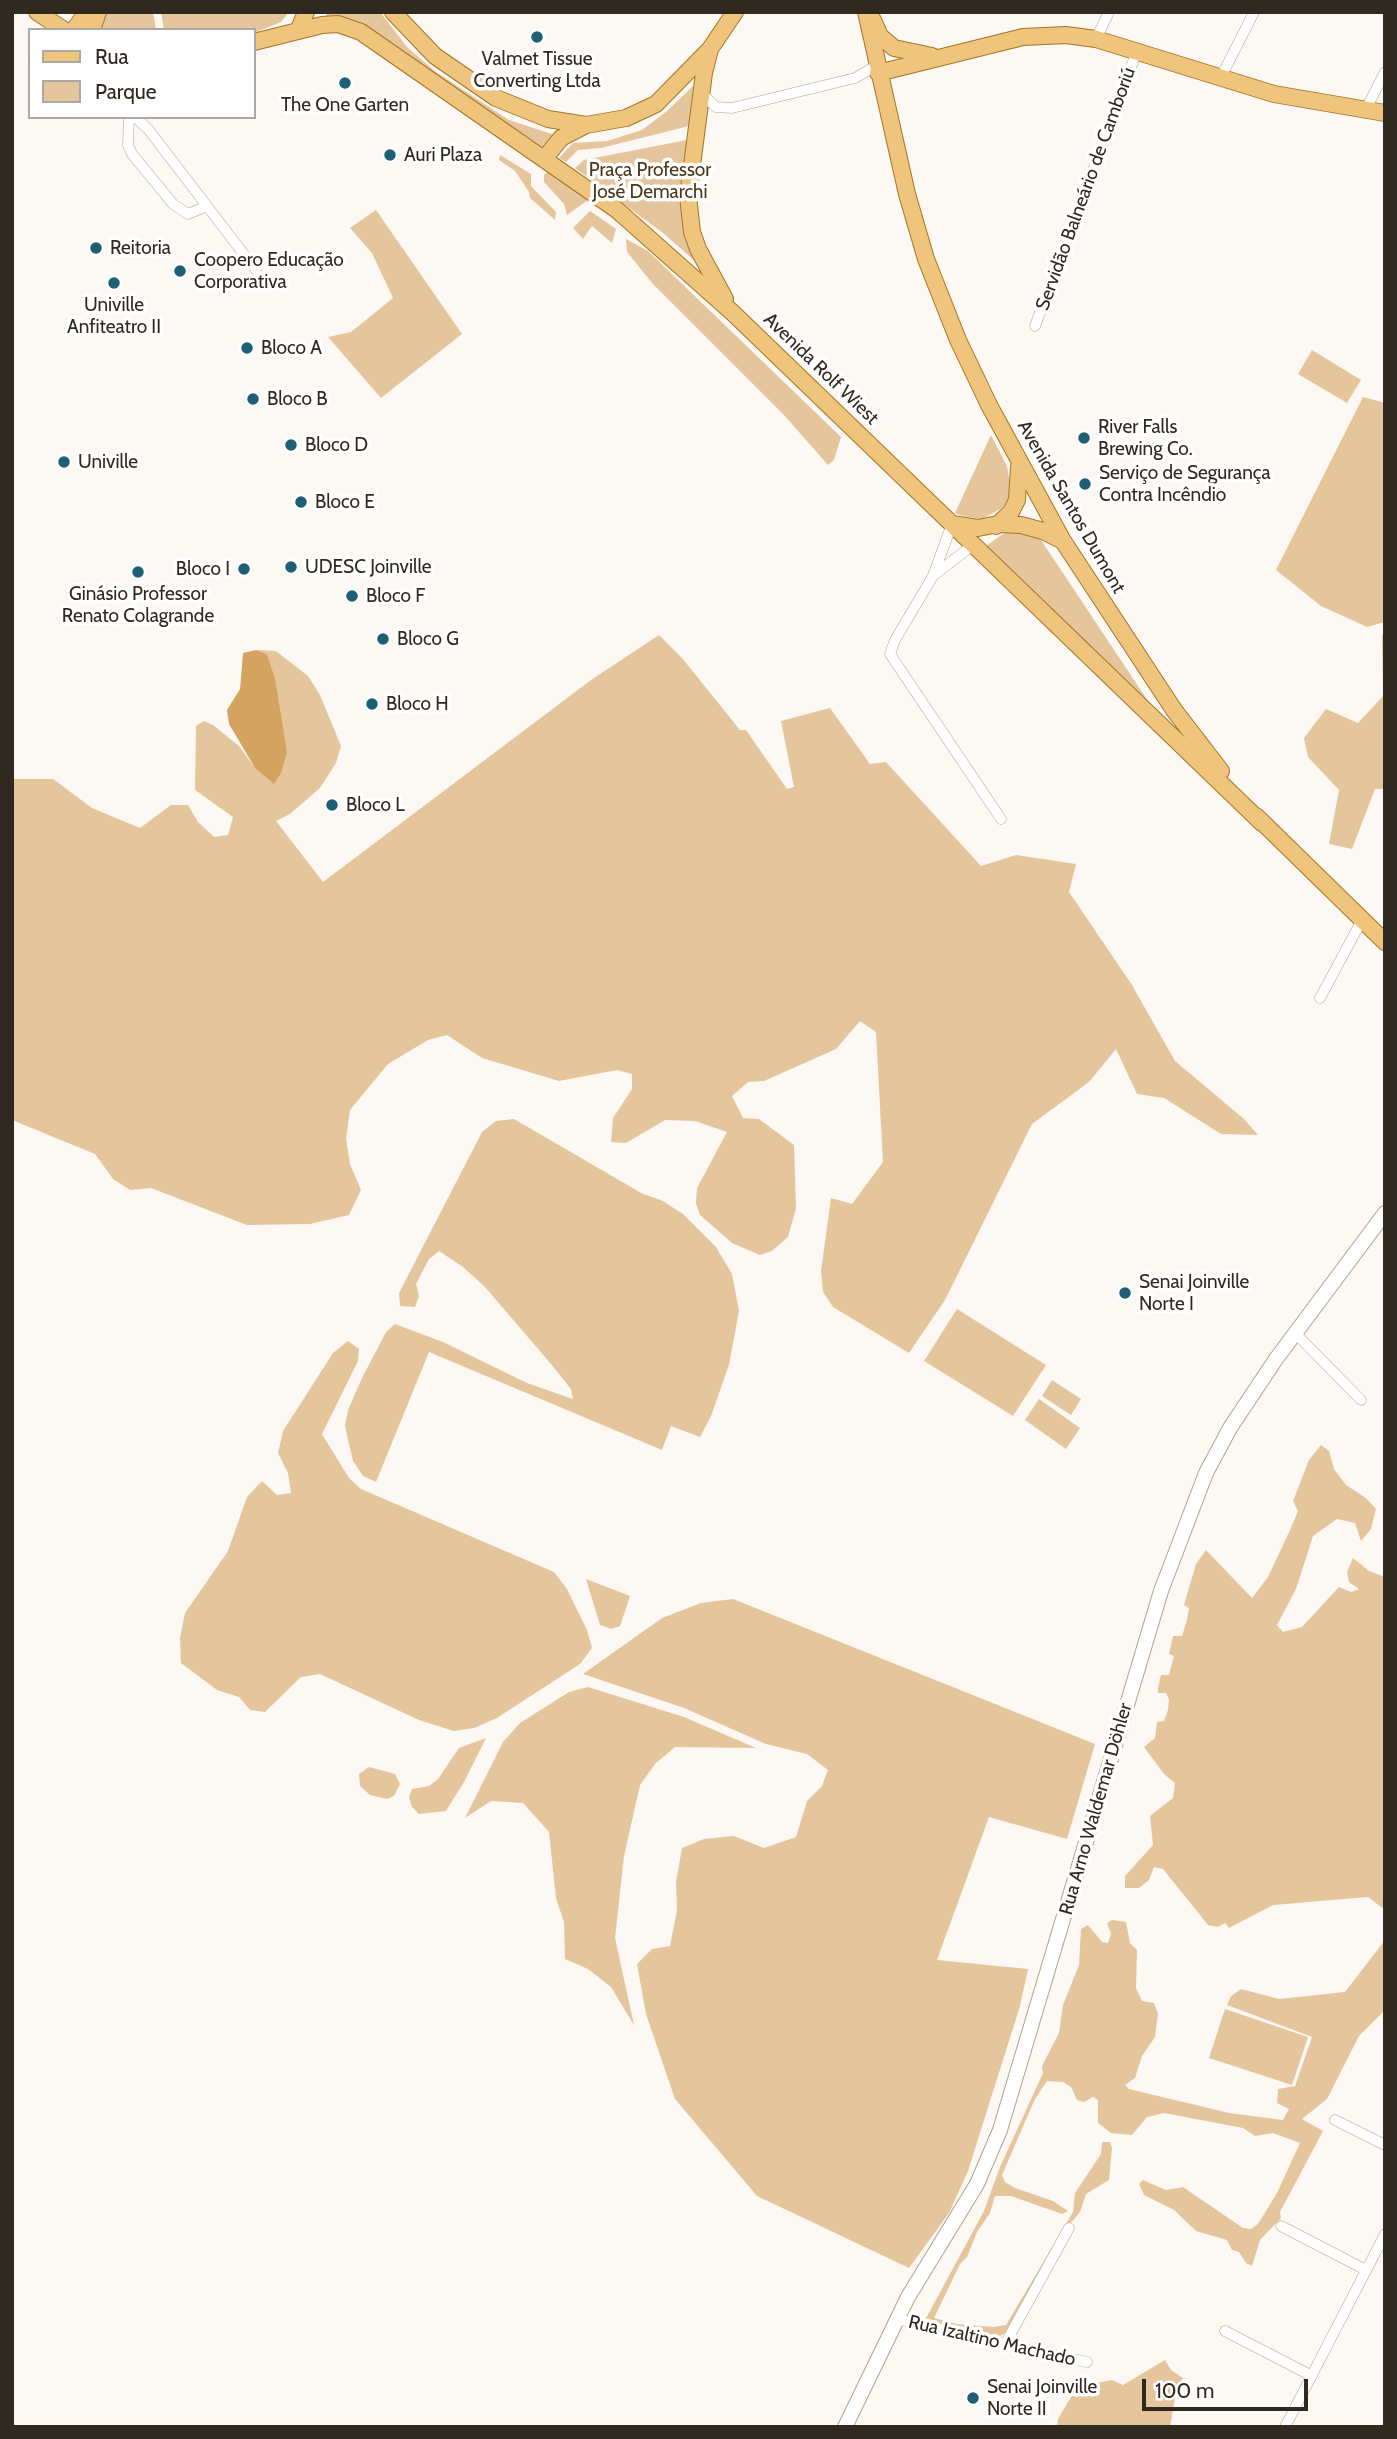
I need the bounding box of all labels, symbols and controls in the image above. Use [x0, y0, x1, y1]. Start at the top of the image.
legend [28, 28, 256, 119]
marker: Valmet Tissue Converting Ltda [529, 29, 545, 45]
text: Rua [95, 44, 129, 69]
place label: Valmet Tissue Converting Ltda [473, 48, 601, 92]
street label: Servidão Balneário de Camboriú [1031, 64, 1141, 314]
marker: The One Garten [337, 75, 353, 91]
text: Parque [95, 79, 157, 104]
place label: The One Garten [281, 94, 409, 116]
place label: Auri Plaza [404, 144, 482, 166]
marker: Auri Plaza [382, 147, 398, 163]
park label: Praça Professor José Demarchi [589, 159, 711, 203]
place label: Reitoria [110, 237, 171, 259]
marker: Reitoria [88, 240, 104, 256]
place label: Coopero Educação Corporativa [194, 249, 344, 293]
marker: Coopero Educação Corporativa [172, 263, 188, 279]
marker: Univille Anfiteatro II [106, 275, 122, 291]
place label: Univille Anfiteatro II [67, 294, 161, 338]
street label: Avenida Rolf Wiest [759, 308, 883, 430]
place label: Bloco A [261, 337, 322, 359]
marker: Bloco A [239, 340, 255, 356]
place label: Bloco B [267, 388, 328, 410]
marker: Bloco B [245, 391, 261, 407]
place label: River Falls Brewing Co. [1098, 416, 1193, 460]
street label: Avenida Santos Dumont [1012, 417, 1130, 597]
marker: River Falls Brewing Co. [1076, 430, 1092, 446]
place label: Bloco D [305, 434, 368, 456]
marker: Bloco D [283, 437, 299, 453]
place label: Univille [78, 451, 138, 473]
marker: Univille [56, 454, 72, 470]
place label: Serviço de Segurança Contra Incêndio [1099, 462, 1271, 506]
marker: Serviço de Segurança Contra Incêndio [1077, 476, 1093, 492]
place label: Bloco E [315, 491, 375, 513]
marker: Bloco E [293, 494, 309, 510]
place label: UDESC Joinville [305, 556, 432, 578]
place label: Bloco I [176, 558, 230, 580]
marker: UDESC Joinville [283, 559, 299, 575]
marker: Bloco I [236, 561, 252, 577]
marker: Ginásio Professor Renato Colagrande [130, 564, 146, 580]
place label: Ginásio Professor Renato Colagrande [62, 583, 214, 627]
place label: Bloco F [366, 585, 425, 607]
marker: Bloco F [344, 588, 360, 604]
place label: Bloco G [397, 628, 459, 650]
marker: Bloco G [375, 631, 391, 647]
place label: Bloco H [386, 693, 449, 715]
marker: Bloco H [364, 696, 380, 712]
place label: Bloco L [346, 794, 405, 816]
marker: Bloco L [324, 797, 340, 813]
place label: Senai Joinville Norte I [1139, 1271, 1249, 1315]
marker: Senai Joinville Norte I [1117, 1285, 1133, 1301]
street label: Rua Arno Waldemar Döhler [1055, 1700, 1137, 1918]
street label: Rua Izaltino Machado [906, 2311, 1078, 2371]
scale bar [1145, 2366, 1311, 2410]
place label: Senai Joinville Norte II [987, 2376, 1097, 2420]
text: 100 m [1155, 2378, 1214, 2403]
marker: Senai Joinville Norte II [965, 2390, 981, 2406]

